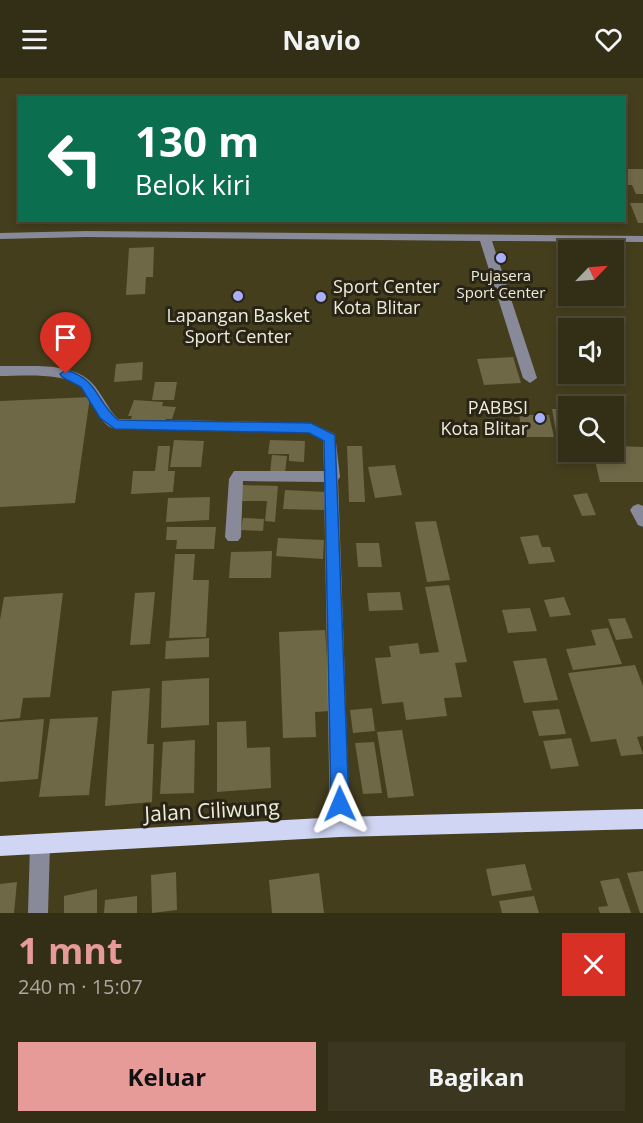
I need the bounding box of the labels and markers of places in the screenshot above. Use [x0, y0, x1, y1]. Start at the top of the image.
marker: Pujasera Sport Center [494, 251, 508, 265]
place label: Pujasera Sport Center [457, 265, 545, 302]
place label: Sport Center Kota Blitar [333, 274, 440, 319]
marker: Lapangan Basket Sport Center [231, 289, 245, 303]
marker: Sport Center Kota Blitar [314, 290, 328, 304]
place label: Lapangan Basket Sport Center [166, 303, 310, 348]
pin [40, 312, 91, 374]
place label: PABBSI Kota Blitar [441, 395, 529, 440]
marker: PABBSI Kota Blitar [533, 411, 547, 425]

